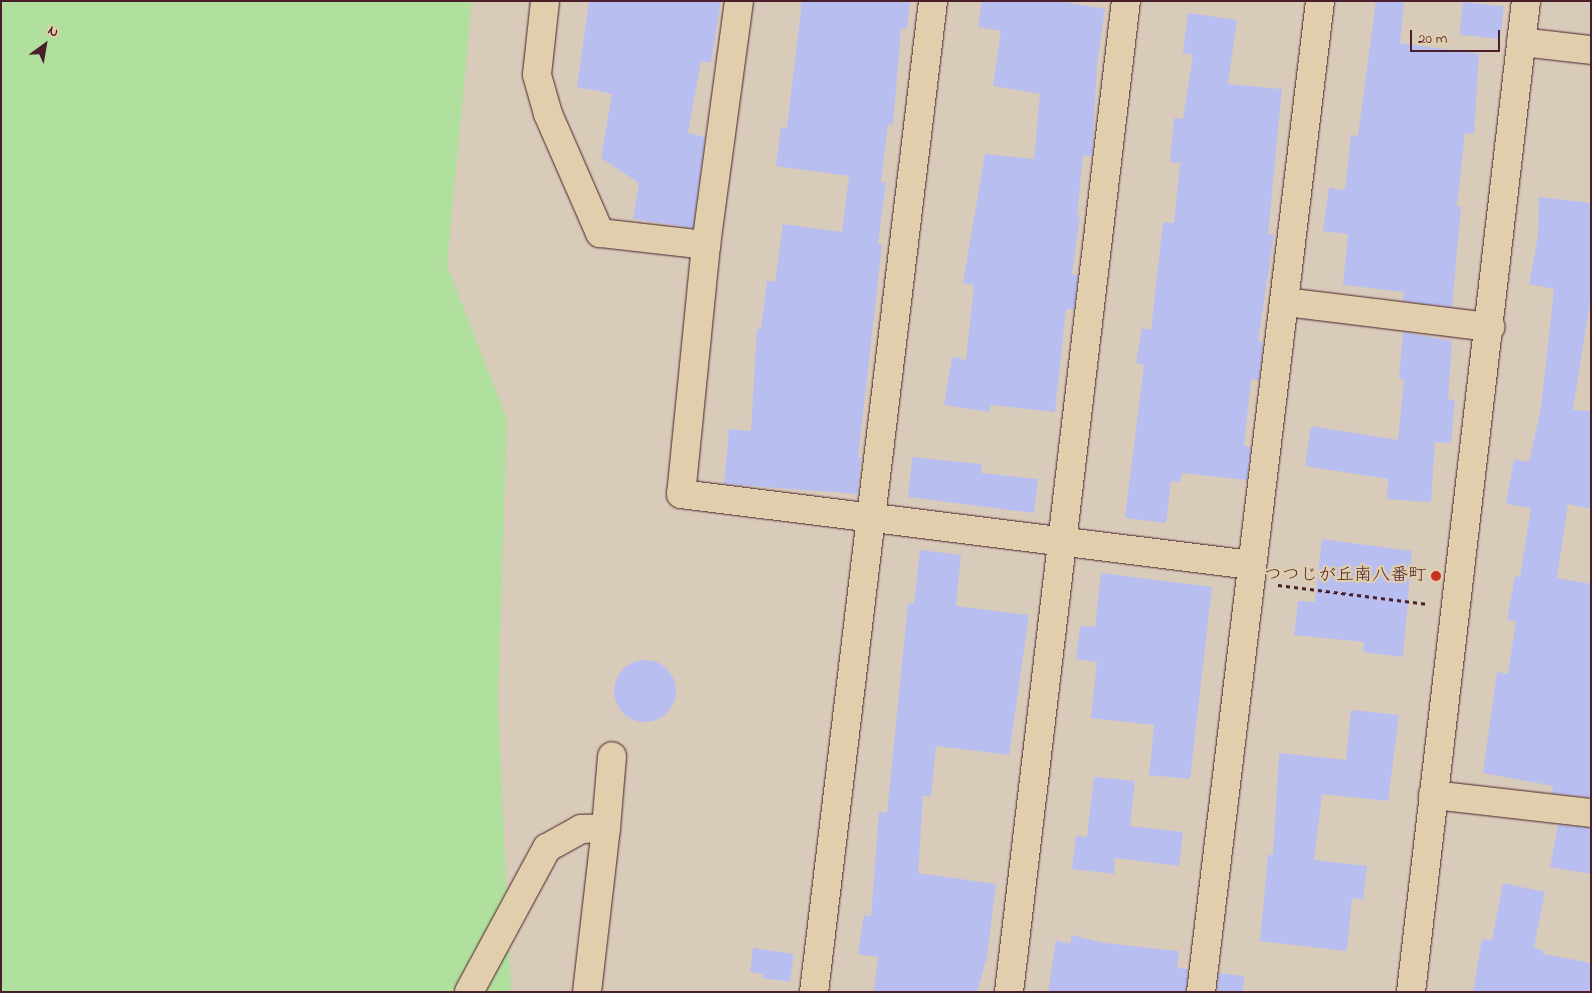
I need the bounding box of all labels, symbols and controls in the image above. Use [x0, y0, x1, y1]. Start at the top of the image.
north arrow [20, 20, 70, 70]
text: N [44, 20, 63, 43]
scale bar [1412, 20, 1502, 52]
text: 20 m [1418, 28, 1447, 50]
place label: つつじが丘南八番町 [1264, 565, 1426, 587]
marker: つつじが丘南八番町 [1430, 570, 1442, 582]

